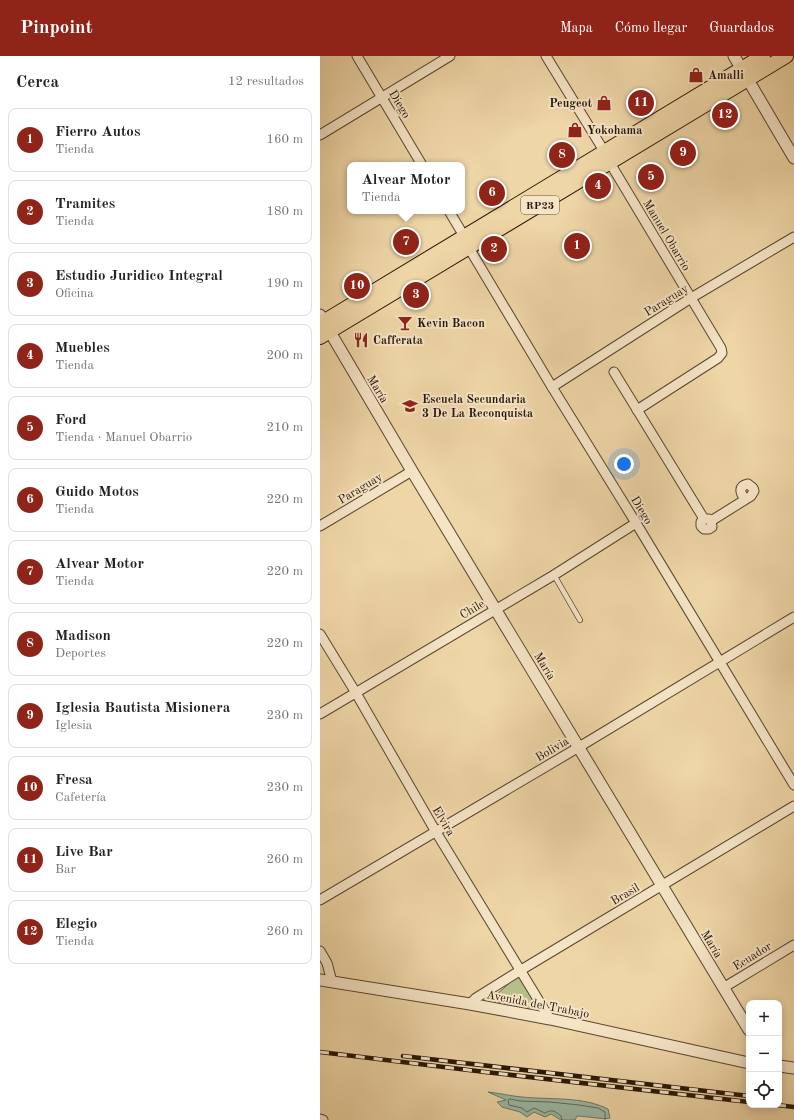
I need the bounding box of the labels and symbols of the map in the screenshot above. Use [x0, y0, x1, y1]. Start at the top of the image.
shop icon: Amalli [687, 66, 705, 84]
place label: Amalli [708, 70, 744, 82]
street label: Diego [386, 88, 412, 121]
pin: 11 [628, 88, 654, 118]
shop icon: Peugeot [595, 94, 613, 112]
place label: Peugeot [549, 98, 593, 110]
pin: 12 [712, 100, 738, 130]
shop icon: Yokohama [566, 121, 584, 139]
place label: Yokohama [587, 125, 642, 137]
pin: 9 [670, 138, 696, 168]
pin: 8 [549, 140, 575, 170]
pin: 5 [638, 162, 664, 192]
pin: 4 [585, 171, 611, 201]
pin: 6 [479, 178, 505, 208]
road number: RP23 [521, 196, 559, 214]
street label: Manuel Obarrio [640, 198, 692, 273]
pin: 7 [393, 227, 419, 257]
pin: 1 [564, 231, 590, 261]
pin: 2 [481, 234, 507, 264]
pin: 10 [344, 271, 370, 301]
pin: 3 [403, 280, 429, 310]
street label: Paraguay [642, 282, 691, 319]
bar icon: Kevin Bacon [396, 314, 414, 332]
place label: Kevin Bacon [417, 318, 485, 330]
restaurant icon: Cafferata [352, 331, 370, 349]
place label: Cafferata [373, 335, 423, 347]
street label: María [364, 374, 390, 406]
place label: Escuela Secundaria 3 De La Reconquista [422, 394, 533, 420]
school or university icon: Escuela Secundaria 3 De La Reconquista [401, 397, 419, 415]
your location [614, 454, 634, 474]
street label: Paraguay [336, 471, 385, 507]
street label: Diego [628, 494, 654, 527]
street label: Chile [458, 598, 487, 622]
street label: María [531, 651, 557, 683]
street label: Bolivia [534, 735, 571, 764]
street label: Elvira [430, 805, 457, 838]
street label: Brasil [609, 882, 642, 908]
street label: María [698, 929, 724, 961]
street label: Ecuador [731, 940, 774, 973]
street label: Avenida del Trabajo [485, 989, 590, 1021]

